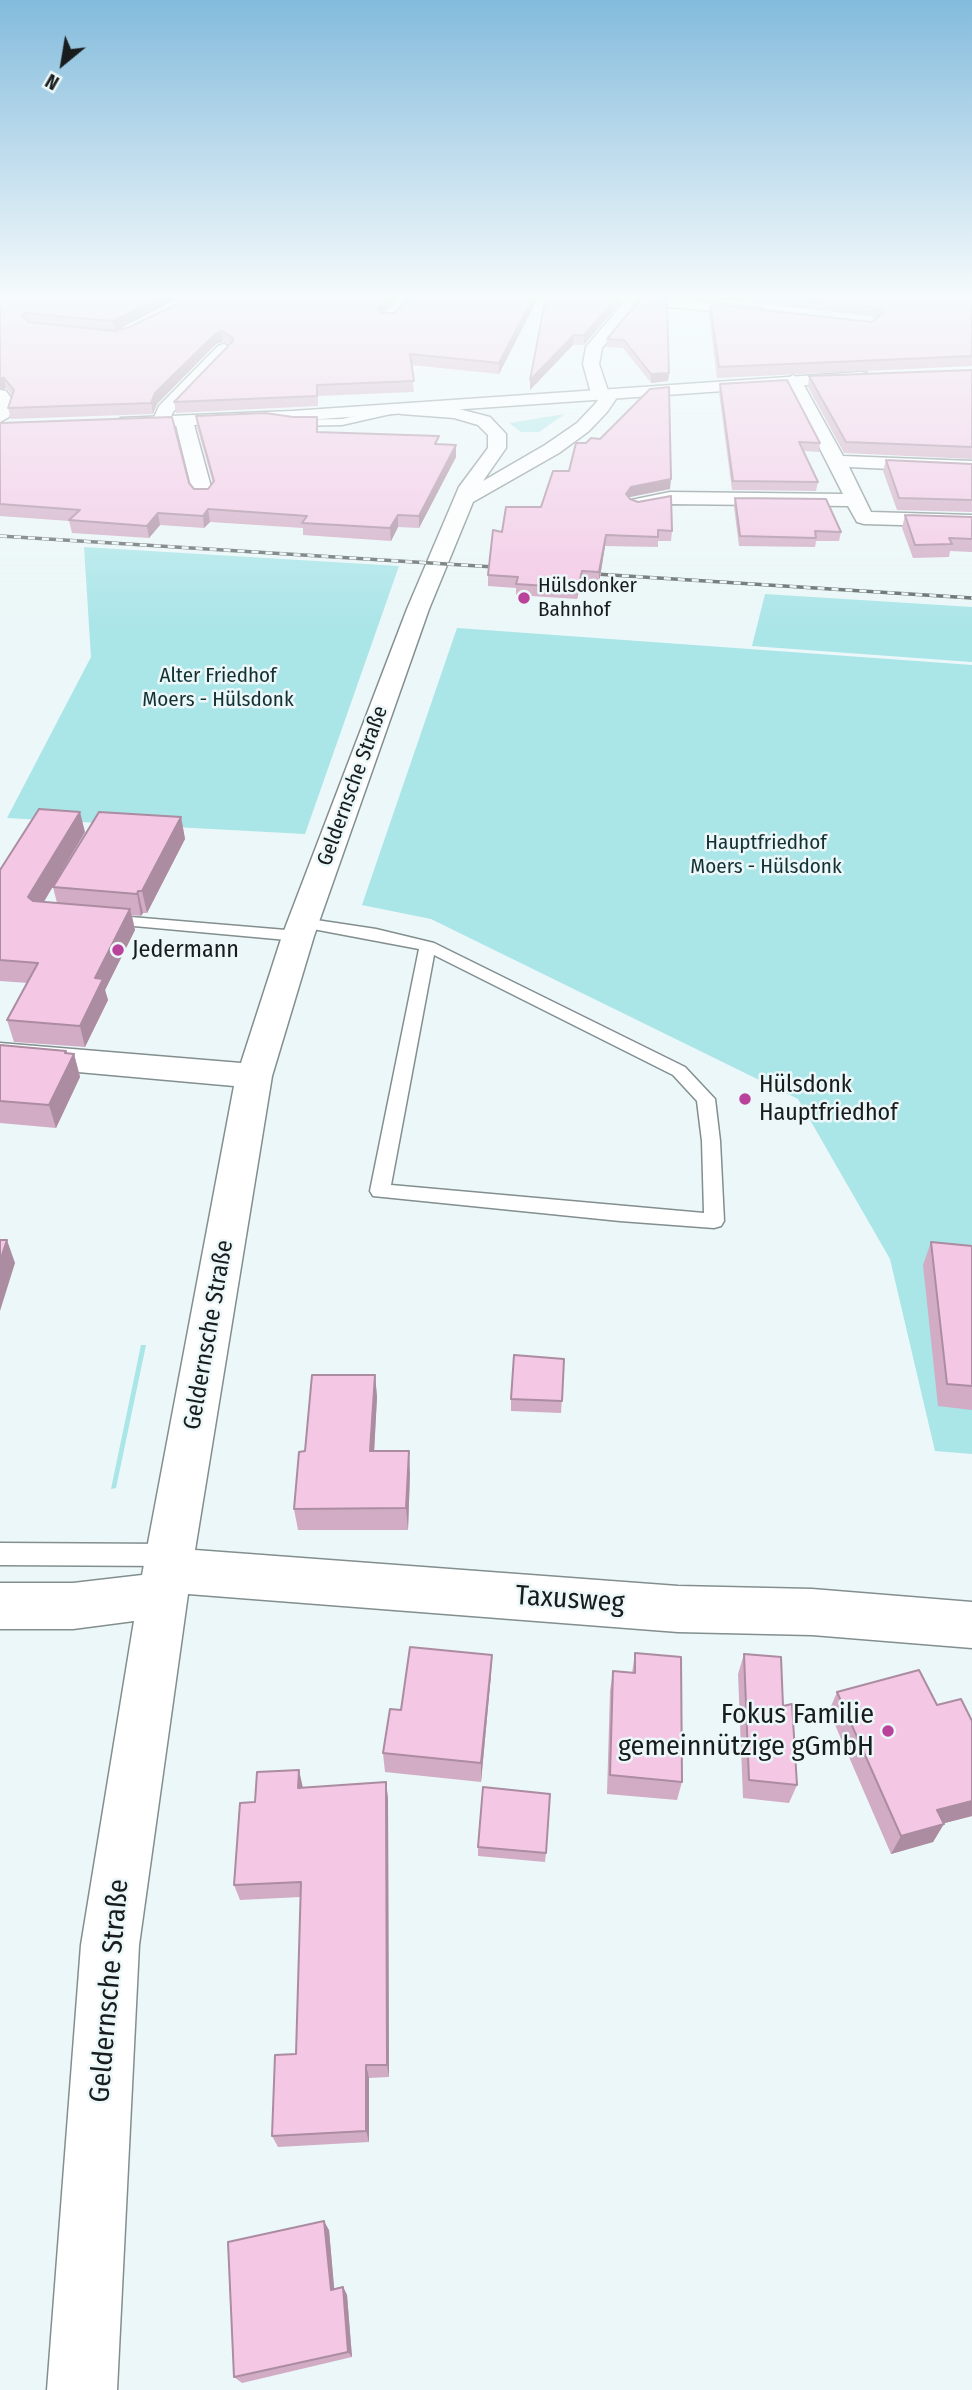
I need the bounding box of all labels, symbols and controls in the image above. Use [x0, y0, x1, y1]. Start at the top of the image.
north arrow [28, 28, 98, 98]
text: N [42, 69, 63, 94]
place label: Hülsdonker Bahnhof [538, 573, 637, 623]
marker: Hülsdonker Bahnhof [516, 590, 532, 606]
park label: Alter Friedhof Moers - Hülsdonk [142, 663, 294, 713]
street label: Geldernsche Straße [312, 703, 394, 869]
park label: Hauptfriedhof Moers - Hülsdonk [690, 830, 842, 880]
place label: Jedermann [132, 936, 239, 964]
marker: Jedermann [110, 942, 126, 958]
place label: Hülsdonk Hauptfriedhof [759, 1071, 898, 1127]
marker: Hülsdonk Hauptfriedhof [737, 1091, 753, 1107]
street label: Geldernsche Straße [178, 1238, 240, 1432]
street label: Taxusweg [514, 1579, 626, 1621]
place label: Fokus Familie gemeinnützige gGmbH [618, 1698, 874, 1764]
marker: Fokus Familie gemeinnützige gGmbH [880, 1723, 896, 1739]
street label: Geldernsche Straße [83, 1878, 137, 2104]

